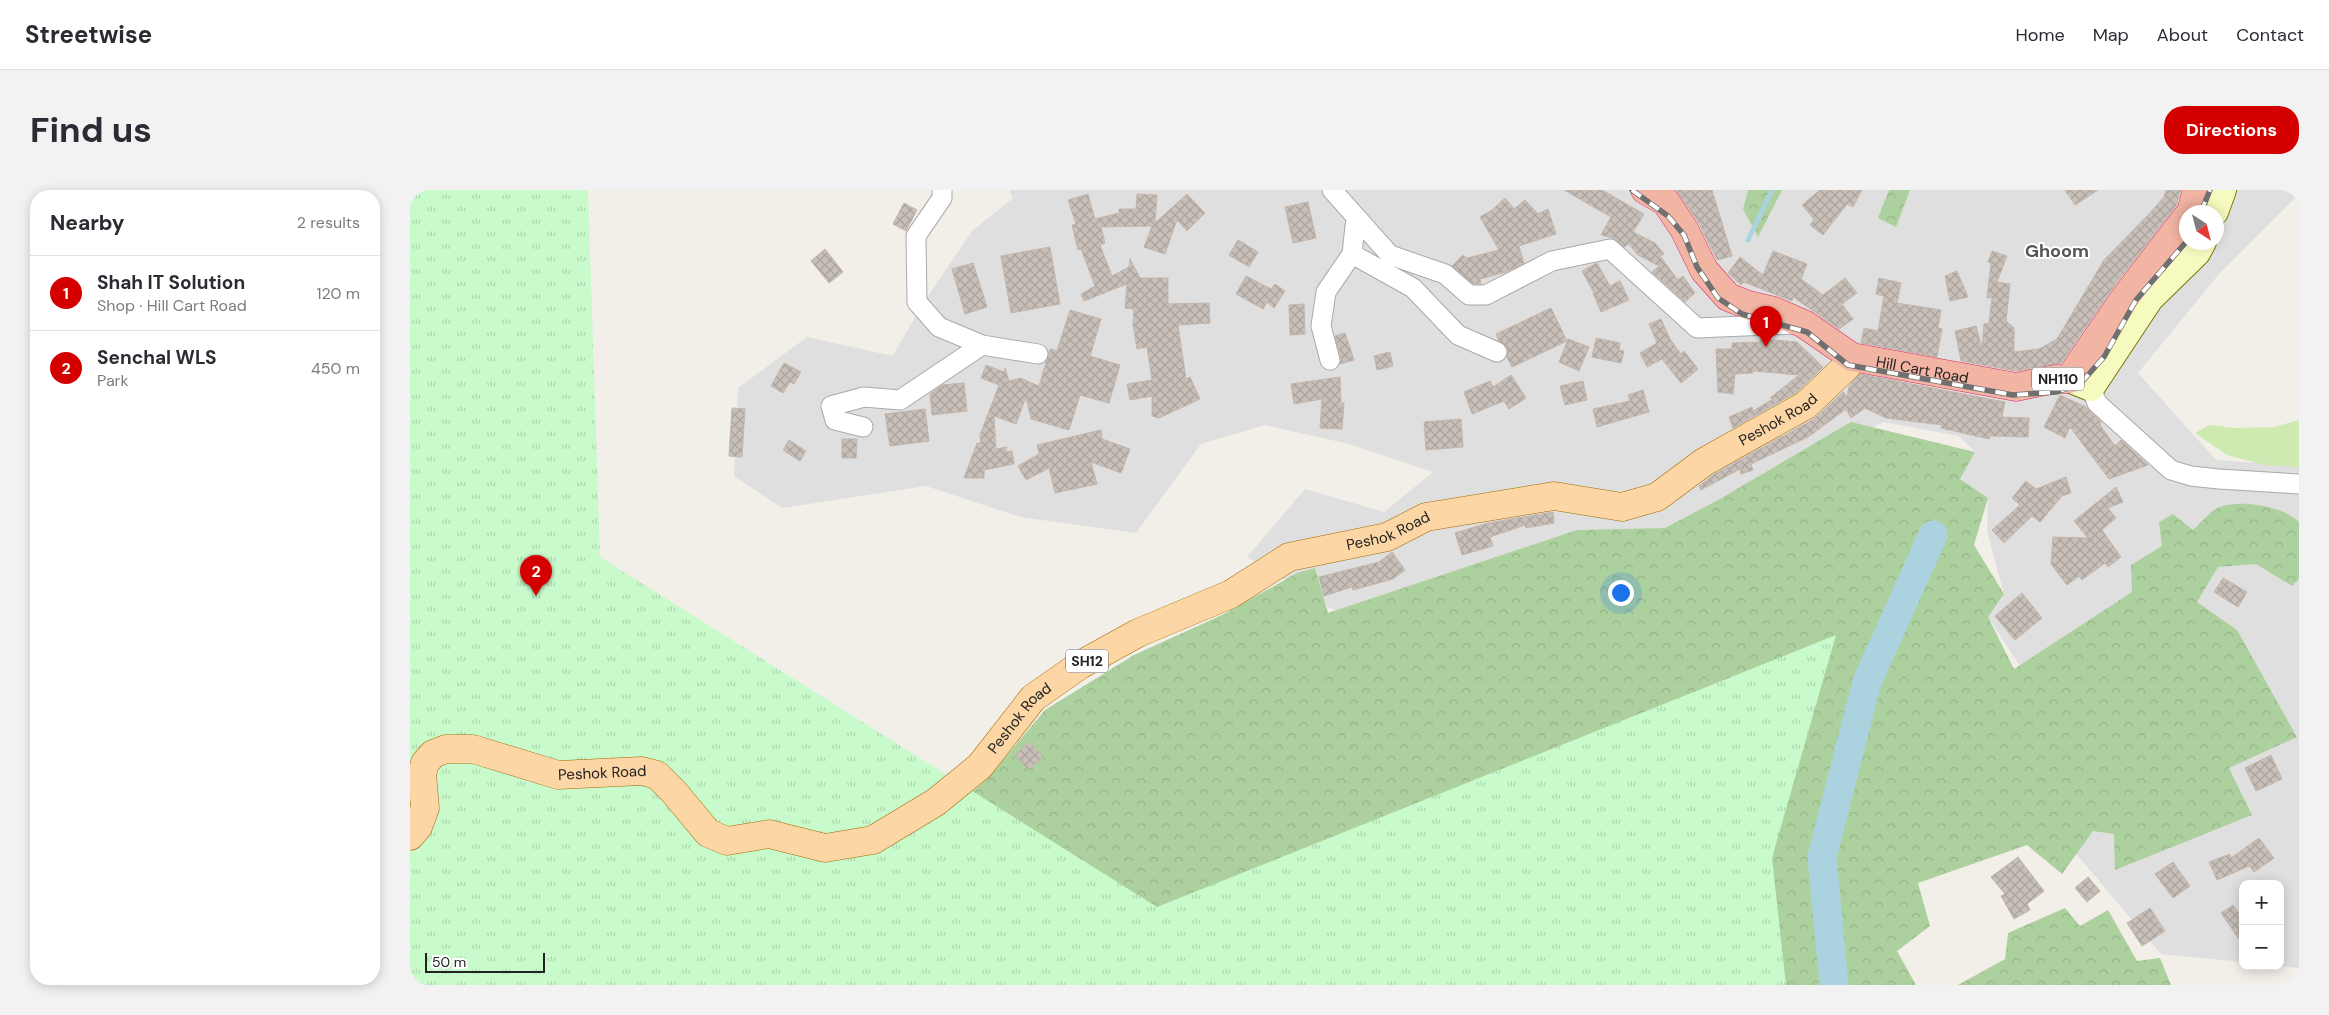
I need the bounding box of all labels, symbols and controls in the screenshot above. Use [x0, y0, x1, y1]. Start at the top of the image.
text: Streetwise [25, 19, 152, 50]
text: Home [2015, 23, 2065, 47]
text: Map [2093, 23, 2129, 47]
text: About [2157, 23, 2208, 47]
text: Contact [2236, 23, 2304, 47]
button: Directions [2164, 106, 2299, 154]
text: Find us [30, 107, 152, 153]
north arrow [2179, 205, 2224, 250]
text: Nearby [50, 209, 124, 237]
text: 2 results [297, 212, 360, 233]
district label: Ghoom [2025, 239, 2089, 263]
text: Shah IT Solution [97, 270, 245, 295]
text: 1 [63, 283, 69, 304]
text: 120 m [316, 283, 360, 304]
text: Shop · Hill Cart Road [97, 295, 247, 316]
pin: 1 [1750, 306, 1782, 347]
text: Senchal WLS [97, 345, 216, 370]
street label: Hill Cart Road [1874, 352, 1970, 388]
text: 2 [61, 358, 71, 379]
text: 450 m [311, 358, 360, 379]
road number: NH110 [2032, 368, 2084, 390]
text: Park [97, 370, 129, 391]
street label: Peshok Road [1735, 389, 1822, 451]
street label: Peshok Road [1344, 507, 1433, 555]
pin: 2 [520, 555, 552, 596]
your location [1608, 580, 1634, 606]
road number: SH12 [1066, 650, 1108, 672]
street label: Peshok Road [983, 678, 1055, 758]
street label: Peshok Road [558, 761, 647, 785]
map controls [2239, 880, 2284, 970]
button: + [2239, 880, 2284, 925]
button: − [2239, 925, 2284, 970]
scale bar [425, 950, 545, 973]
text: 50 m [432, 953, 466, 971]

